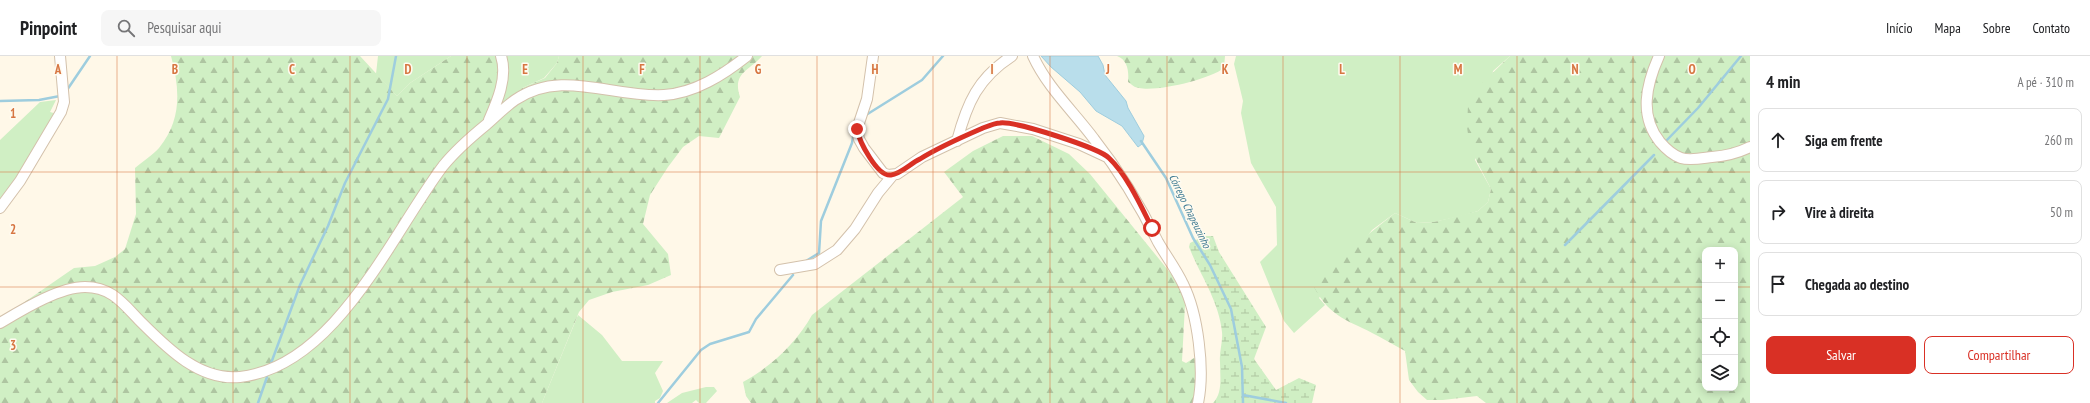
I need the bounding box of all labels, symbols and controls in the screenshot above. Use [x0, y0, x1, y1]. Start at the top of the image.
search box [101, 10, 381, 46]
text: Pinpoint [20, 16, 77, 40]
icon: search [115, 17, 137, 39]
text: Pesquisar aqui [147, 18, 222, 37]
text: Início [1886, 19, 1913, 37]
text: Mapa [1935, 19, 1961, 37]
text: Sobre [1983, 19, 2011, 37]
text: Contato [2033, 19, 2070, 37]
text: A [54, 61, 62, 78]
text: B [172, 61, 178, 78]
text: C [289, 61, 295, 78]
text: D [405, 61, 412, 78]
text: E [522, 61, 528, 78]
text: F [639, 61, 645, 78]
text: G [755, 61, 762, 78]
text: H [872, 61, 879, 78]
text: I [990, 61, 994, 78]
text: J [1105, 61, 1110, 78]
text: K [1222, 61, 1229, 78]
text: L [1339, 61, 1345, 78]
text: M [1454, 61, 1463, 78]
text: N [1571, 61, 1579, 78]
text: O [1688, 61, 1696, 78]
text: 4 min [1766, 71, 1800, 93]
text: A pé · 310 m [2017, 74, 2074, 91]
text: 1 [10, 105, 16, 122]
route end [848, 120, 866, 138]
icon: ahead [1767, 129, 1789, 151]
text: Siga em frente [1805, 131, 1883, 150]
text: 260 m [2044, 132, 2073, 149]
water label: Córrego Chapeuzinho [1166, 172, 1215, 252]
icon: right [1767, 201, 1789, 223]
text: Vire à direita [1805, 203, 1874, 222]
text: 50 m [2050, 204, 2073, 221]
route start [1143, 219, 1161, 237]
text: 2 [10, 221, 16, 238]
map controls [1702, 247, 1738, 391]
button: + [1702, 247, 1738, 283]
icon: arrive [1767, 273, 1789, 295]
text: Chegada ao destino [1805, 275, 1909, 294]
button: − [1702, 283, 1738, 319]
button: locate [1702, 319, 1738, 355]
button: Salvar [1766, 336, 1916, 374]
button: Compartilhar [1924, 336, 2074, 374]
text: 3 [10, 337, 16, 354]
button: layers [1702, 355, 1738, 391]

